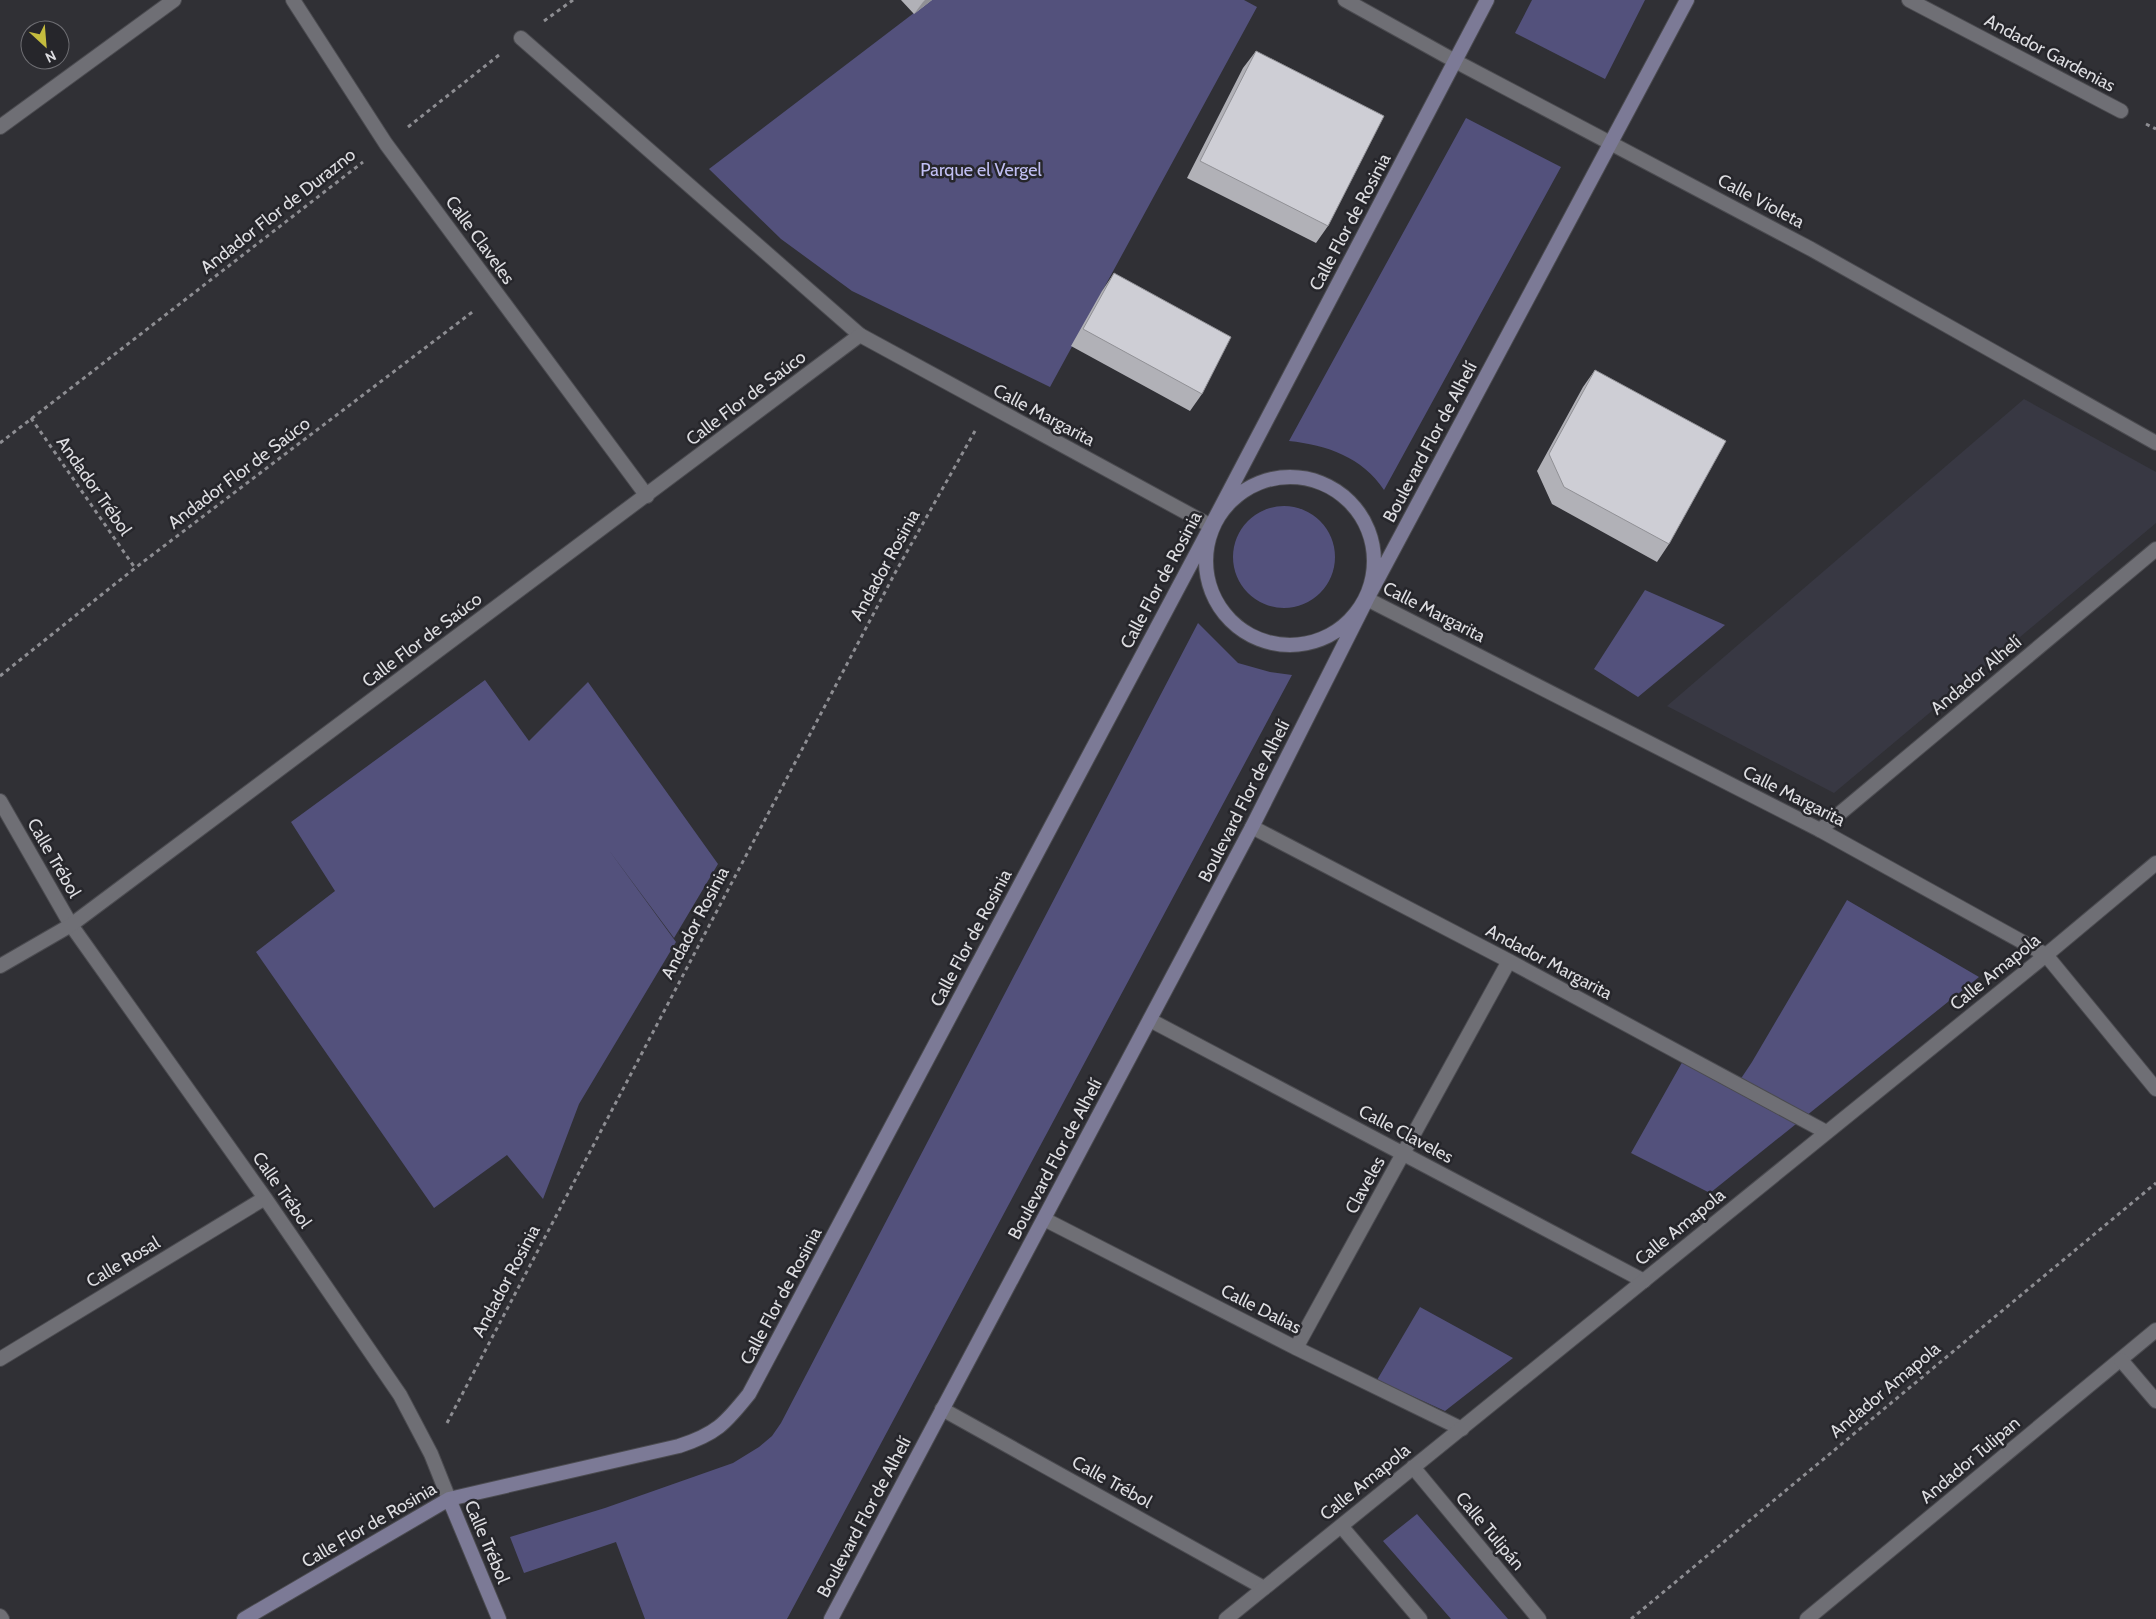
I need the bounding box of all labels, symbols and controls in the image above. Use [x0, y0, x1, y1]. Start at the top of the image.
street label: Andador Gardenias [1981, 9, 2119, 97]
north arrow [20, 20, 70, 70]
text: N [42, 46, 59, 67]
street label: Andador Flor de Durazno [196, 144, 360, 278]
street label: Calle Flor de Rosinia [1305, 149, 1396, 294]
park label: Parque el Vergel [920, 159, 1042, 181]
street label: Calle Violeta [1714, 169, 1808, 233]
street label: Calle Claveles [441, 192, 519, 288]
street label: Calle Flor de Saúco [682, 346, 810, 450]
street label: Boulevard Flor de Alhelí [1378, 358, 1482, 526]
street label: Calle Margarita [989, 379, 1099, 451]
street label: Andador Flor de Saúco [164, 412, 315, 534]
street label: Andador Trébol [52, 432, 137, 541]
street label: Andador Rosinia [845, 505, 925, 624]
street label: Calle Flor de Rosinia [1116, 507, 1207, 652]
street label: Calle Margarita [1379, 577, 1489, 647]
street label: Calle Flor de Saúco [358, 588, 486, 692]
street label: Andador Alhelí [1926, 631, 2026, 719]
street label: Boulevard Flor de Alhelí [1194, 716, 1295, 886]
street label: Calle Margarita [1739, 761, 1849, 831]
street label: Calle Trébol [22, 814, 86, 902]
street label: Andador Rosinia [656, 863, 734, 983]
street label: Calle Flor de Rosinia [926, 865, 1017, 1010]
street label: Andador Margarita [1482, 919, 1616, 1005]
street label: Calle Amapola [1945, 929, 2045, 1015]
street label: Boulevard Flor de Alhelí [1003, 1075, 1107, 1243]
street label: Calle Claveles [1355, 1100, 1457, 1168]
street label: Calle Trébol [248, 1148, 317, 1233]
street label: Claveles [1340, 1152, 1390, 1218]
street label: Calle Amapola [1630, 1184, 1730, 1270]
street label: Andador Rosinia [467, 1221, 545, 1341]
street label: Calle Flor de Rosinia [736, 1223, 827, 1368]
street label: Calle Rosal [82, 1231, 165, 1293]
street label: Calle Dalias [1217, 1279, 1305, 1339]
street label: Andador Amapola [1825, 1337, 1945, 1443]
street label: Andador Tulipan [1916, 1412, 2024, 1508]
street label: Boulevard Flor de Alhelí [812, 1433, 916, 1601]
street label: Calle Amapola [1315, 1439, 1415, 1525]
street label: Calle Trébol [1068, 1451, 1157, 1513]
street label: Calle Flor de Rosinia [298, 1477, 441, 1573]
street label: Calle Tulipán [1451, 1487, 1529, 1575]
street label: Calle Trébol [460, 1497, 515, 1588]

